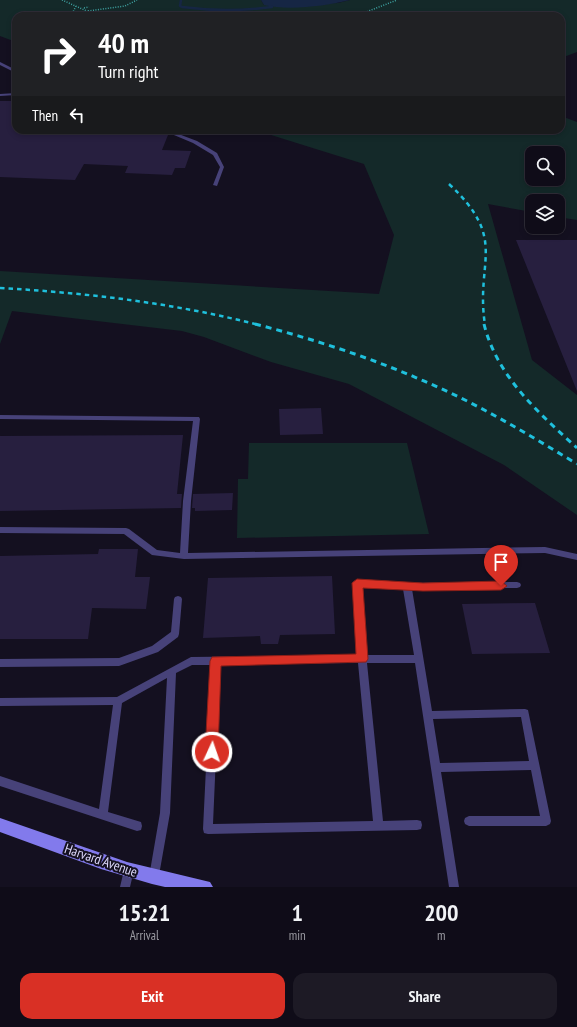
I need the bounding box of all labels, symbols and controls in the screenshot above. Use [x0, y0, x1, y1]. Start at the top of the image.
text: 40 m [98, 24, 149, 61]
icon: right [32, 28, 84, 80]
text: Turn right [98, 60, 158, 83]
icon: left [66, 104, 88, 126]
text: Then [32, 106, 58, 125]
map controls [525, 146, 565, 234]
button: search [525, 146, 565, 186]
button: layers [525, 194, 565, 234]
pin [484, 545, 518, 586]
icon: arrive [490, 551, 512, 573]
position arrow [191, 731, 233, 773]
street label: Harvard Avenue [62, 839, 140, 881]
text: 15:21 [118, 897, 170, 928]
text: 1 [291, 897, 303, 928]
text: 200 [424, 897, 459, 928]
text: Arrival [130, 927, 159, 944]
text: min [289, 927, 306, 944]
text: m [437, 927, 446, 944]
button: Exit [20, 973, 285, 1019]
button: Share [293, 973, 557, 1019]

